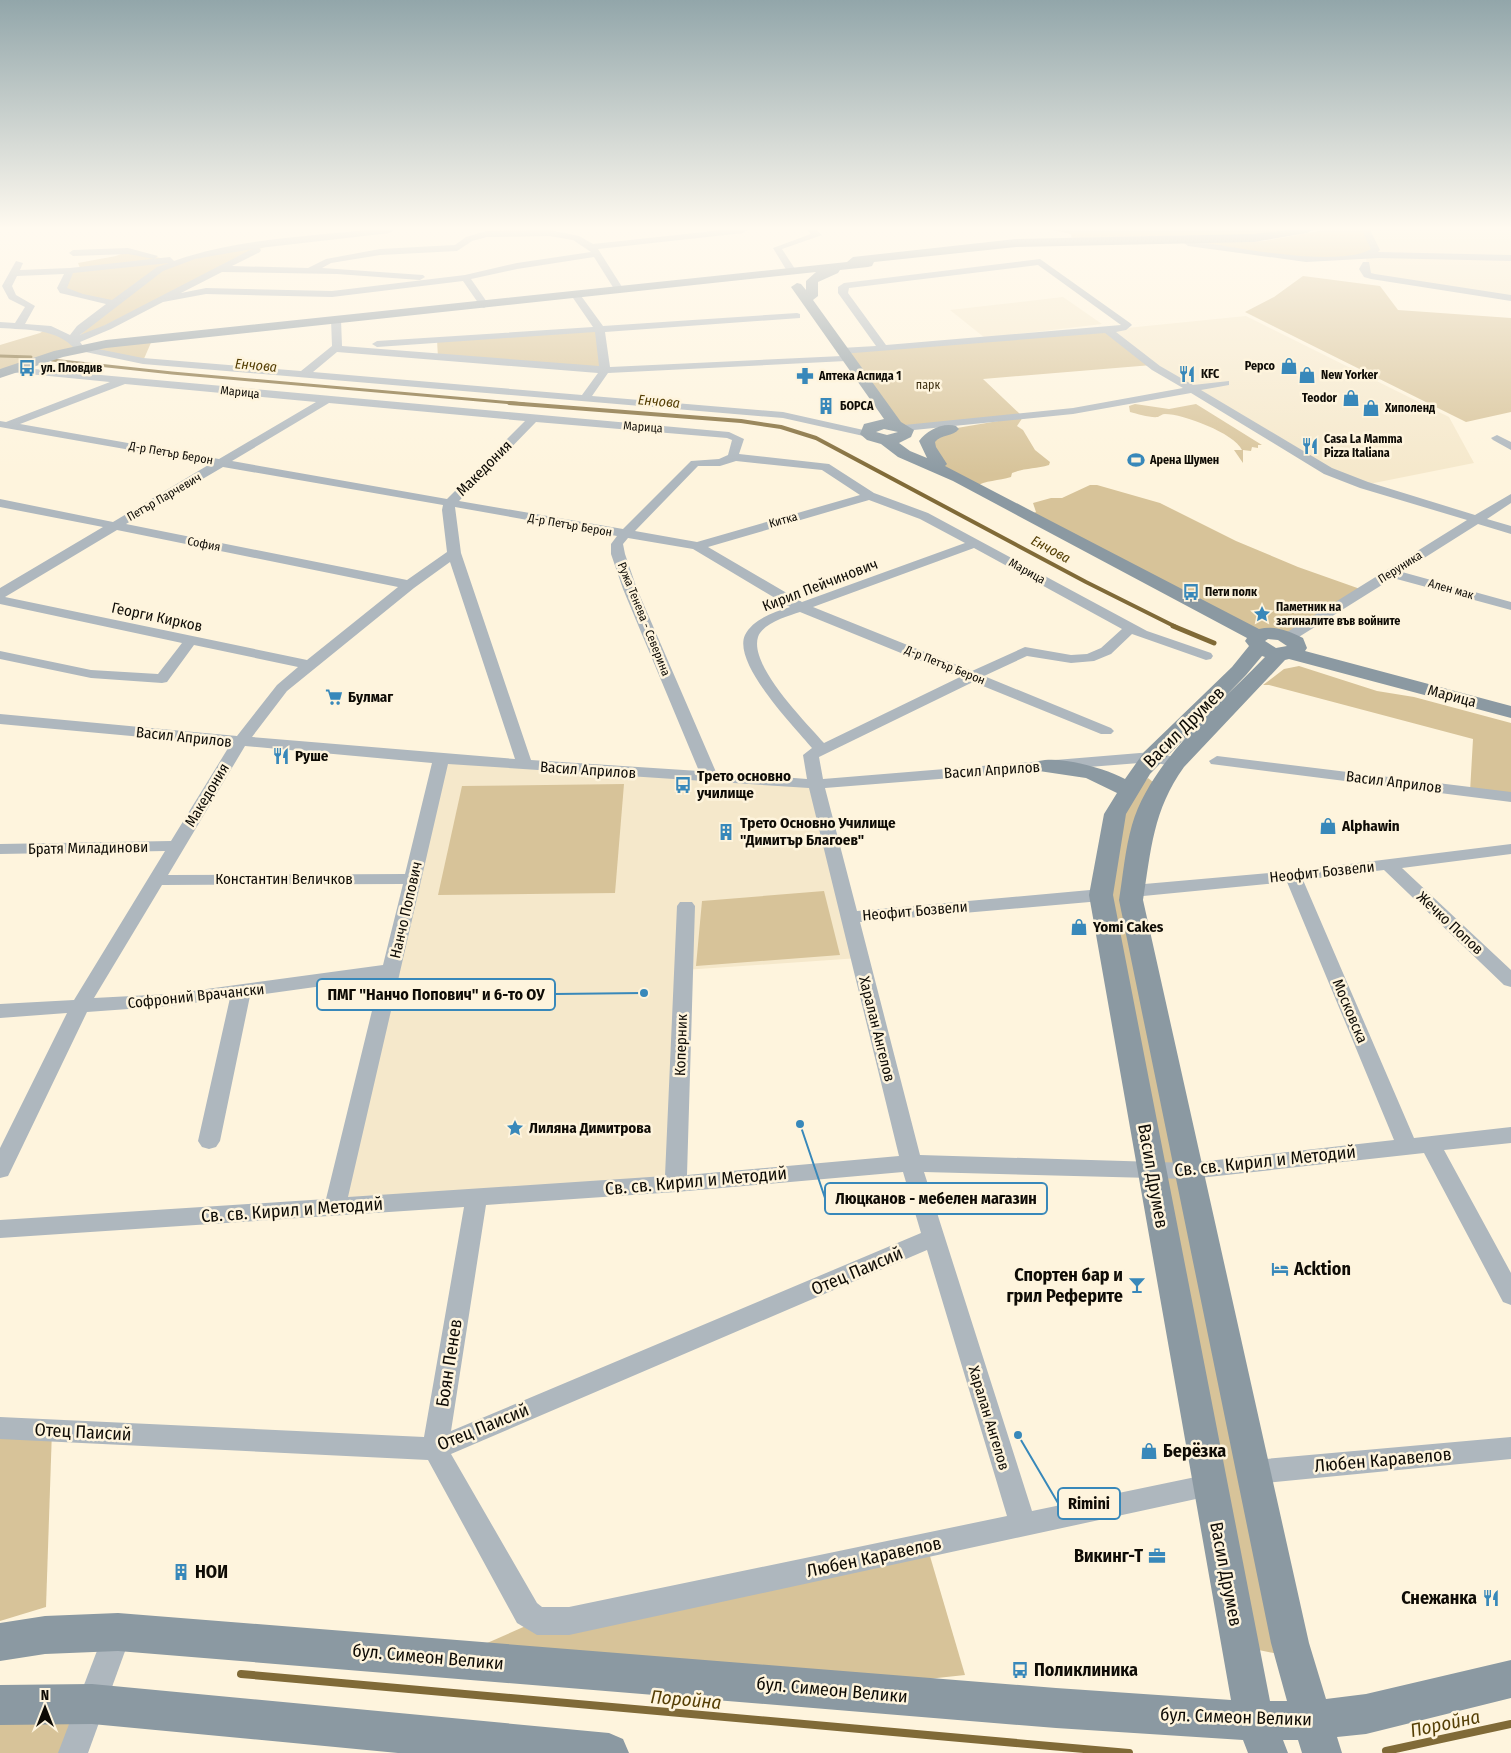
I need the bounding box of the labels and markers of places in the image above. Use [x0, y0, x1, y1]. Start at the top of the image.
shop icon: Pepco [1279, 356, 1299, 376]
bus stop icon: ул. Пловдив [17, 358, 37, 378]
place label: Pepco [1245, 359, 1276, 373]
place label: ул. Пловдив [40, 361, 102, 375]
restaurant icon: KFC [1177, 364, 1197, 384]
shop icon: New Yorker [1297, 365, 1317, 385]
pharmacy icon: Аптека Аспида 1 [795, 366, 815, 386]
place label: KFC [1201, 367, 1220, 381]
place label: New Yorker [1321, 368, 1379, 382]
place label: Аптека Аспида 1 [818, 369, 901, 383]
shop icon: Teodor [1341, 388, 1361, 408]
place label: Teodor [1302, 391, 1338, 405]
building icon: БОРСА [816, 396, 836, 416]
shop icon: Хиполенд [1361, 398, 1381, 418]
place label: БОРСА [840, 399, 874, 413]
place label: Хиполенд [1384, 401, 1435, 415]
place label: Casa La Mamma Pizza Italiana [1324, 432, 1403, 460]
restaurant icon: Casa La Mamma Pizza Italiana [1300, 436, 1320, 456]
sports icon: Арена Шумен [1126, 450, 1146, 470]
place label: Арена Шумен [1149, 453, 1219, 467]
bus stop icon: Пети полк [1181, 582, 1201, 602]
place label: Пети полк [1205, 585, 1258, 599]
place label: Паметник на загиналите във войните [1276, 600, 1400, 628]
place icon: Паметник на загиналите във войните [1252, 604, 1272, 624]
supermarket icon: Булмаг [324, 687, 344, 707]
place label: Булмаг [348, 688, 393, 706]
restaurant icon: Руше [271, 746, 291, 766]
place label: Руше [295, 747, 329, 765]
place label: Трето основно училище [696, 767, 791, 802]
bus stop icon: Трето основно училище [673, 775, 693, 795]
place label: Трето Основно Училище "Димитър Благоев" [740, 814, 896, 849]
shop icon: Alphawin [1318, 816, 1338, 836]
place label: Alphawin [1341, 817, 1400, 835]
building icon: Трето Основно Училище "Димитър Благоев" [716, 822, 736, 842]
shop icon: Yomi Cakes [1069, 917, 1089, 937]
place label: Yomi Cakes [1092, 918, 1164, 936]
callout: ПМГ "Нанчо Попович" и 6-то ОУ [317, 979, 555, 1010]
place icon: Лиляна Димитрова [505, 1118, 525, 1138]
place label: Лиляна Димитрова [529, 1119, 652, 1137]
callout: Люцканов - мебелен магазин [825, 1183, 1047, 1214]
place label: Acktion [1293, 1258, 1351, 1280]
hotel icon: Acktion [1270, 1259, 1290, 1279]
place label: Спортен бар и грил Реферите [1006, 1264, 1123, 1307]
bar icon: Спортен бар и грил Реферите [1127, 1275, 1147, 1295]
place label: Берёзка [1163, 1440, 1226, 1462]
shop icon: Берёзка [1139, 1441, 1159, 1461]
callout: Rimini [1058, 1488, 1120, 1519]
place label: Викинг-Т [1074, 1545, 1143, 1567]
office icon: Викинг-Т [1147, 1546, 1167, 1566]
place label: НОИ [195, 1561, 228, 1583]
building icon: НОИ [171, 1562, 191, 1582]
place label: Снежанка [1401, 1587, 1477, 1609]
restaurant icon: Снежанка [1481, 1588, 1501, 1608]
place label: Поликлиника [1034, 1659, 1138, 1681]
bus stop icon: Поликлиника [1010, 1660, 1030, 1680]

